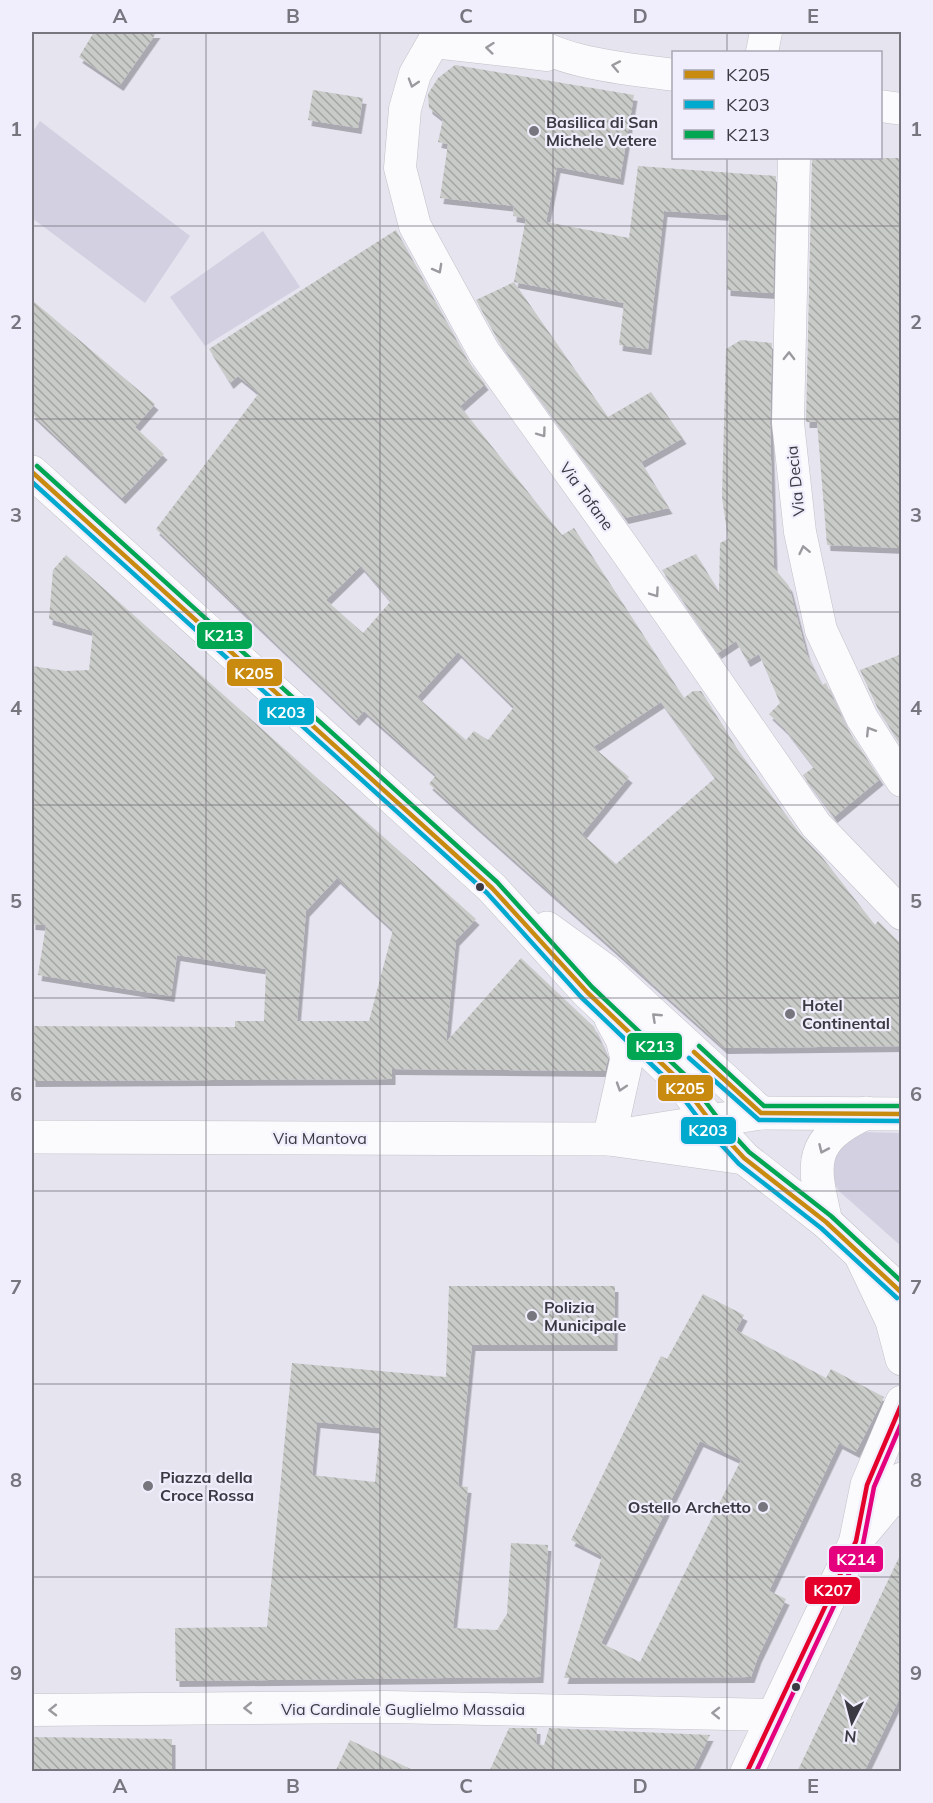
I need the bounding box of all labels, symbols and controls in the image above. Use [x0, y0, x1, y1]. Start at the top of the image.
text: A [113, 3, 128, 28]
text: B [286, 3, 300, 28]
text: C [459, 3, 473, 28]
text: D [632, 3, 648, 28]
text: E [807, 3, 819, 28]
one-way arrow [486, 42, 495, 55]
legend [672, 51, 882, 159]
one-way arrow [611, 60, 621, 73]
text: K205 [726, 63, 770, 86]
one-way arrow [408, 77, 420, 88]
text: K203 [726, 93, 770, 116]
place label: Basilica di San Michele Vetere [546, 112, 658, 150]
text: 1 [10, 116, 22, 141]
text: 1 [910, 116, 922, 141]
text: K213 [726, 123, 770, 146]
marker: Basilica di San Michele Vetere [527, 124, 541, 138]
one-way arrow [431, 263, 442, 273]
text: 2 [10, 309, 22, 334]
text: 2 [910, 309, 922, 334]
one-way arrow [783, 351, 796, 360]
one-way arrow [535, 427, 546, 438]
street label: Via Decia [781, 445, 809, 517]
street label: Via Tofane [556, 458, 618, 534]
text: 3 [10, 502, 22, 527]
text: 3 [910, 502, 922, 527]
one-way arrow [798, 545, 811, 555]
one-way arrow [648, 586, 659, 597]
line badge: K213 [196, 621, 253, 650]
text: K213 [204, 625, 244, 645]
line badge: K205 [226, 658, 283, 687]
text: K205 [234, 663, 274, 683]
text: 4 [10, 695, 22, 720]
text: 4 [910, 695, 922, 720]
line badge: K203 [258, 697, 315, 726]
text: K203 [266, 702, 306, 722]
one-way arrow [867, 727, 878, 738]
unlabelled marker [474, 881, 486, 893]
text: 5 [10, 888, 22, 913]
text: 5 [910, 888, 922, 913]
place label: Hotel Continental [802, 995, 890, 1033]
marker: Hotel Continental [783, 1007, 797, 1021]
one-way arrow [652, 1013, 662, 1024]
line badge: K213 [626, 1032, 683, 1061]
text: K213 [635, 1036, 675, 1056]
line badge: K205 [657, 1074, 714, 1102]
text: K205 [665, 1078, 705, 1098]
text: 6 [10, 1081, 22, 1106]
one-way arrow [616, 1081, 628, 1092]
text: 6 [910, 1081, 922, 1106]
line badge: K203 [680, 1116, 737, 1145]
text: K203 [688, 1120, 728, 1140]
street label: Via Mantova [273, 1128, 367, 1148]
one-way arrow [818, 1142, 830, 1153]
text: 7 [10, 1274, 22, 1299]
text: 7 [910, 1274, 922, 1299]
place label: Polizia Municipale [544, 1297, 627, 1335]
marker: Polizia Municipale [525, 1309, 539, 1323]
text: 8 [10, 1467, 22, 1492]
place label: Piazza della Croce Rossa [160, 1467, 254, 1505]
text: 8 [910, 1467, 922, 1492]
marker: Piazza della Croce Rossa [141, 1479, 155, 1493]
place label: Ostello Archetto [628, 1497, 751, 1517]
marker: Ostello Archetto [756, 1500, 770, 1514]
line badge: K214 [828, 1545, 884, 1573]
text: K214 [836, 1549, 876, 1569]
line badge: K207 [804, 1576, 861, 1605]
text: K207 [813, 1580, 853, 1600]
text: 9 [10, 1660, 22, 1685]
text: 9 [910, 1660, 922, 1685]
unlabelled marker [790, 1681, 802, 1693]
north arrow [822, 1692, 882, 1752]
street label: Via Cardinale Guglielmo Massaia [281, 1699, 525, 1719]
one-way arrow [244, 1702, 253, 1714]
one-way arrow [49, 1704, 58, 1716]
one-way arrow [712, 1707, 721, 1719]
text: N [843, 1726, 857, 1747]
text: A [113, 1773, 128, 1798]
text: B [286, 1773, 300, 1798]
text: C [459, 1773, 473, 1798]
text: D [632, 1773, 648, 1798]
text: E [807, 1773, 819, 1798]

